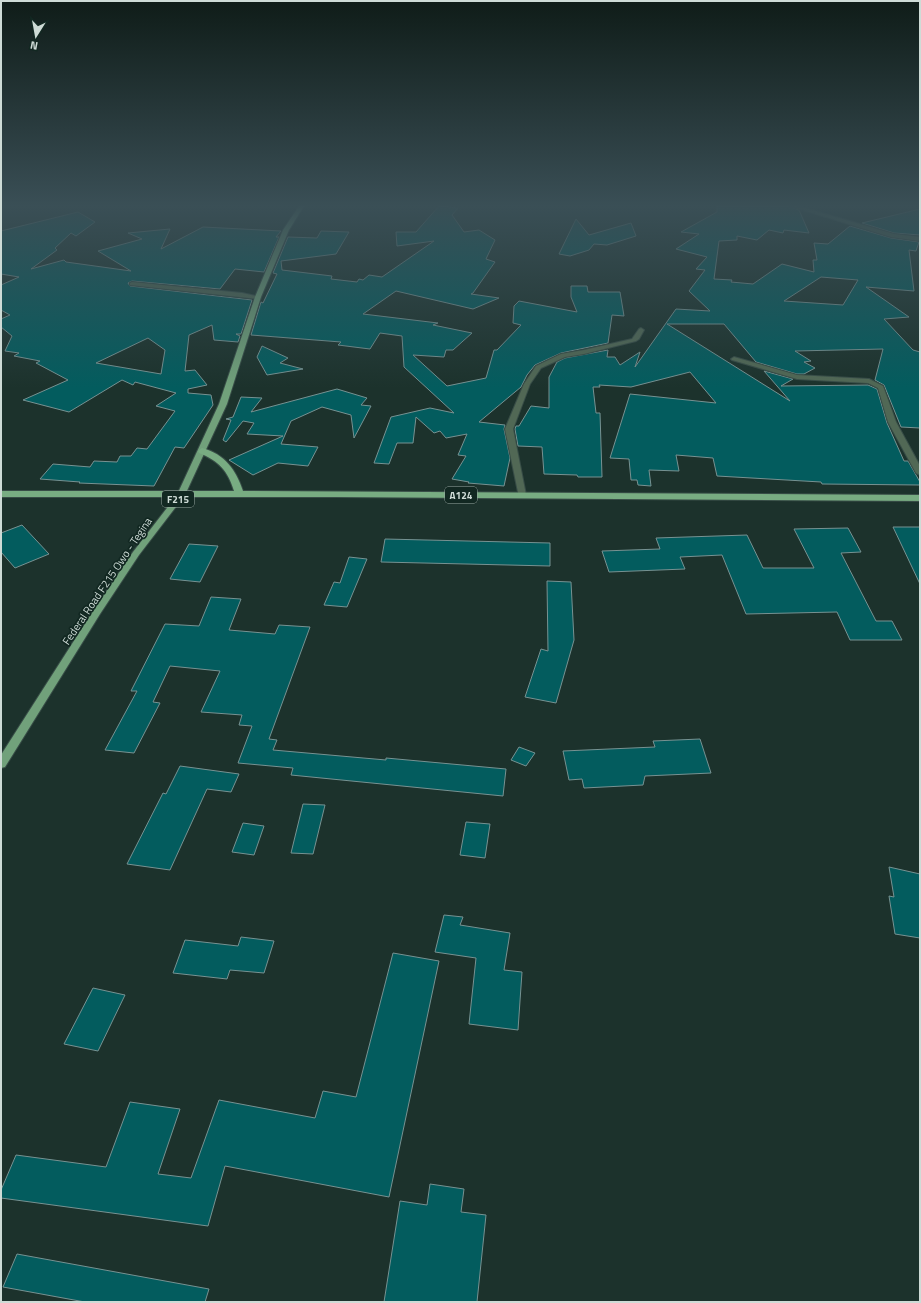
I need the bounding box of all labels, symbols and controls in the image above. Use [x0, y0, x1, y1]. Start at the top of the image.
north arrow [16, 16, 56, 56]
text: N [29, 37, 39, 54]
road number: A124 [445, 487, 477, 503]
road number: F215 [162, 491, 194, 507]
street label: Federal Road F215 Owo - Tegina [58, 514, 156, 648]

